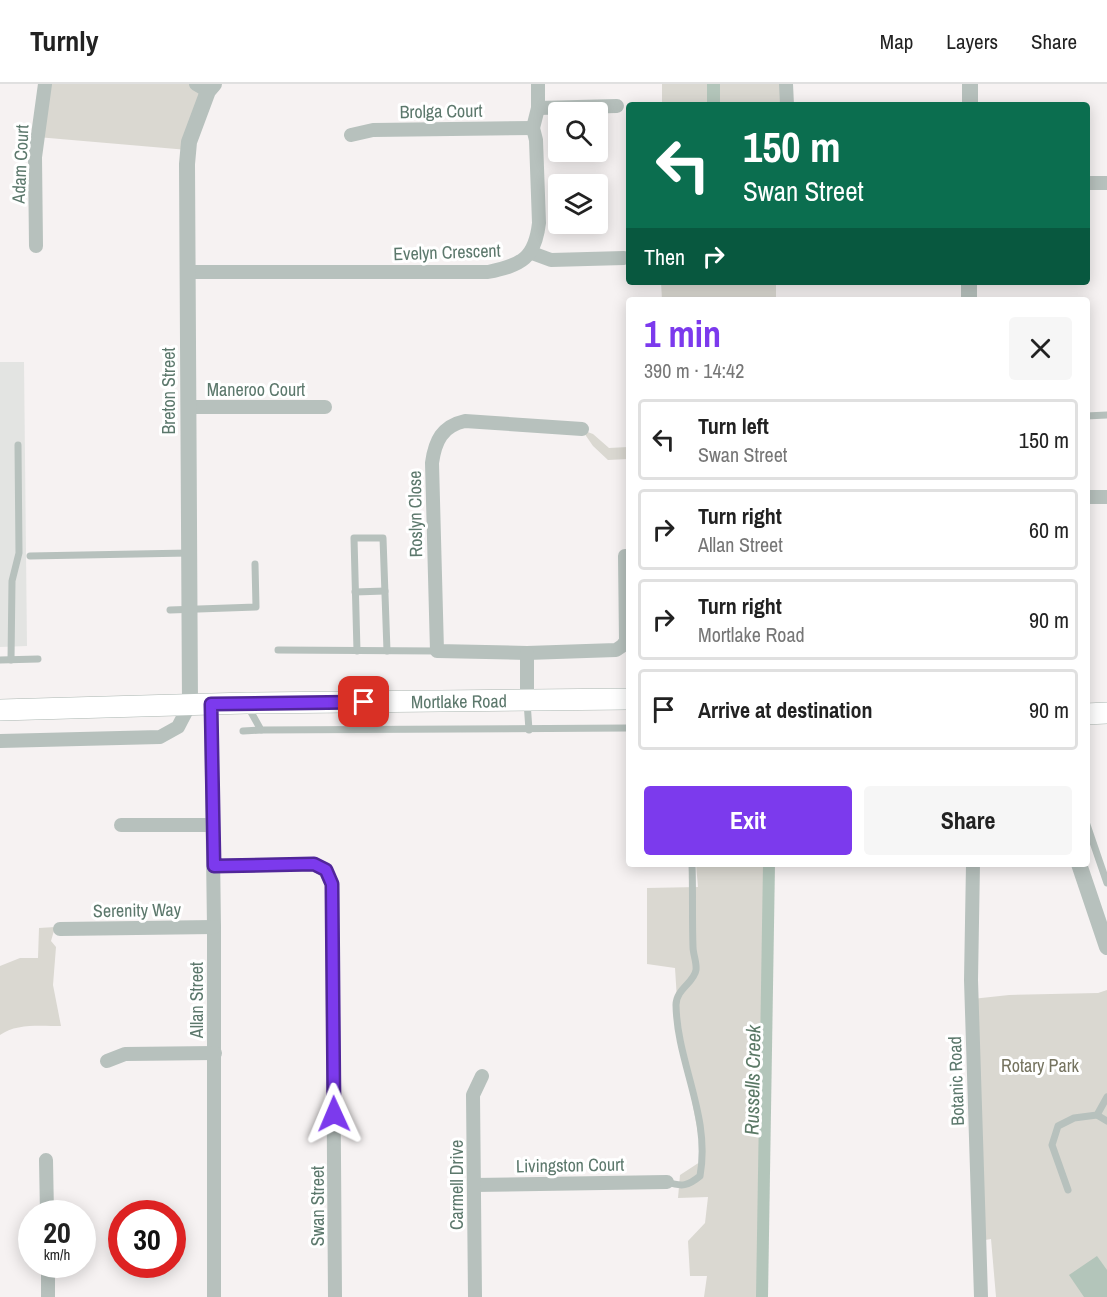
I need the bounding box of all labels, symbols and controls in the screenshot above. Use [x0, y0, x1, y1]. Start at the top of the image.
text: Turnly [30, 22, 99, 60]
text: Map [880, 27, 913, 56]
text: Layers [946, 27, 998, 56]
text: Share [1031, 27, 1077, 56]
street label: Brolga Court [399, 98, 483, 124]
map controls [548, 102, 608, 234]
button: search [548, 102, 608, 162]
text: 150 m [743, 119, 841, 175]
street label: Adam Court [5, 124, 35, 205]
icon: left [644, 126, 722, 204]
text: Swan Street [743, 173, 864, 209]
button: layers [548, 174, 608, 234]
street label: Evelyn Crescent [393, 238, 501, 266]
icon: right [697, 240, 730, 273]
text: Then [644, 242, 685, 272]
text: 1 min [644, 310, 721, 358]
button: close [1009, 317, 1072, 380]
street label: Breton Street [156, 348, 181, 434]
text: 390 m · 14:42 [644, 357, 744, 384]
street label: Maneroo Court [207, 377, 305, 402]
text: Turn left [698, 411, 769, 441]
icon: left [647, 423, 680, 456]
text: 150 m [1019, 425, 1069, 455]
text: Swan Street [698, 441, 787, 468]
street label: Roslyn Close [402, 470, 428, 558]
text: Turn right [698, 501, 782, 531]
icon: right [647, 513, 680, 546]
text: 60 m [1029, 515, 1069, 545]
text: Allan Street [698, 531, 783, 558]
text: Turn right [698, 591, 782, 621]
icon: right [647, 603, 680, 636]
text: 90 m [1029, 605, 1069, 635]
text: Mortlake Road [698, 621, 805, 648]
pin [338, 676, 389, 727]
icon: arrive [347, 685, 380, 718]
street label: Mortlake Road [411, 688, 507, 714]
icon: arrive [647, 693, 680, 726]
text: Arrive at destination [698, 695, 872, 725]
text: 90 m [1029, 695, 1069, 725]
button: Exit [644, 786, 852, 855]
button: Share [864, 786, 1072, 855]
street label: Serenity Way [93, 897, 182, 923]
street label: Allan Street [184, 962, 209, 1039]
water label: Russells Creek [738, 1024, 766, 1135]
street label: Botanic Road [942, 1036, 970, 1126]
park label: Rotary Park [1001, 1053, 1080, 1078]
position arrow [302, 1082, 366, 1146]
street label: Carmell Drive [444, 1140, 469, 1230]
street label: Livingston Court [516, 1152, 624, 1178]
street label: Swan Street [305, 1166, 330, 1246]
speed limit sign: 30 [108, 1200, 186, 1278]
text: 20 [43, 1212, 71, 1252]
text: km/h [44, 1244, 70, 1265]

